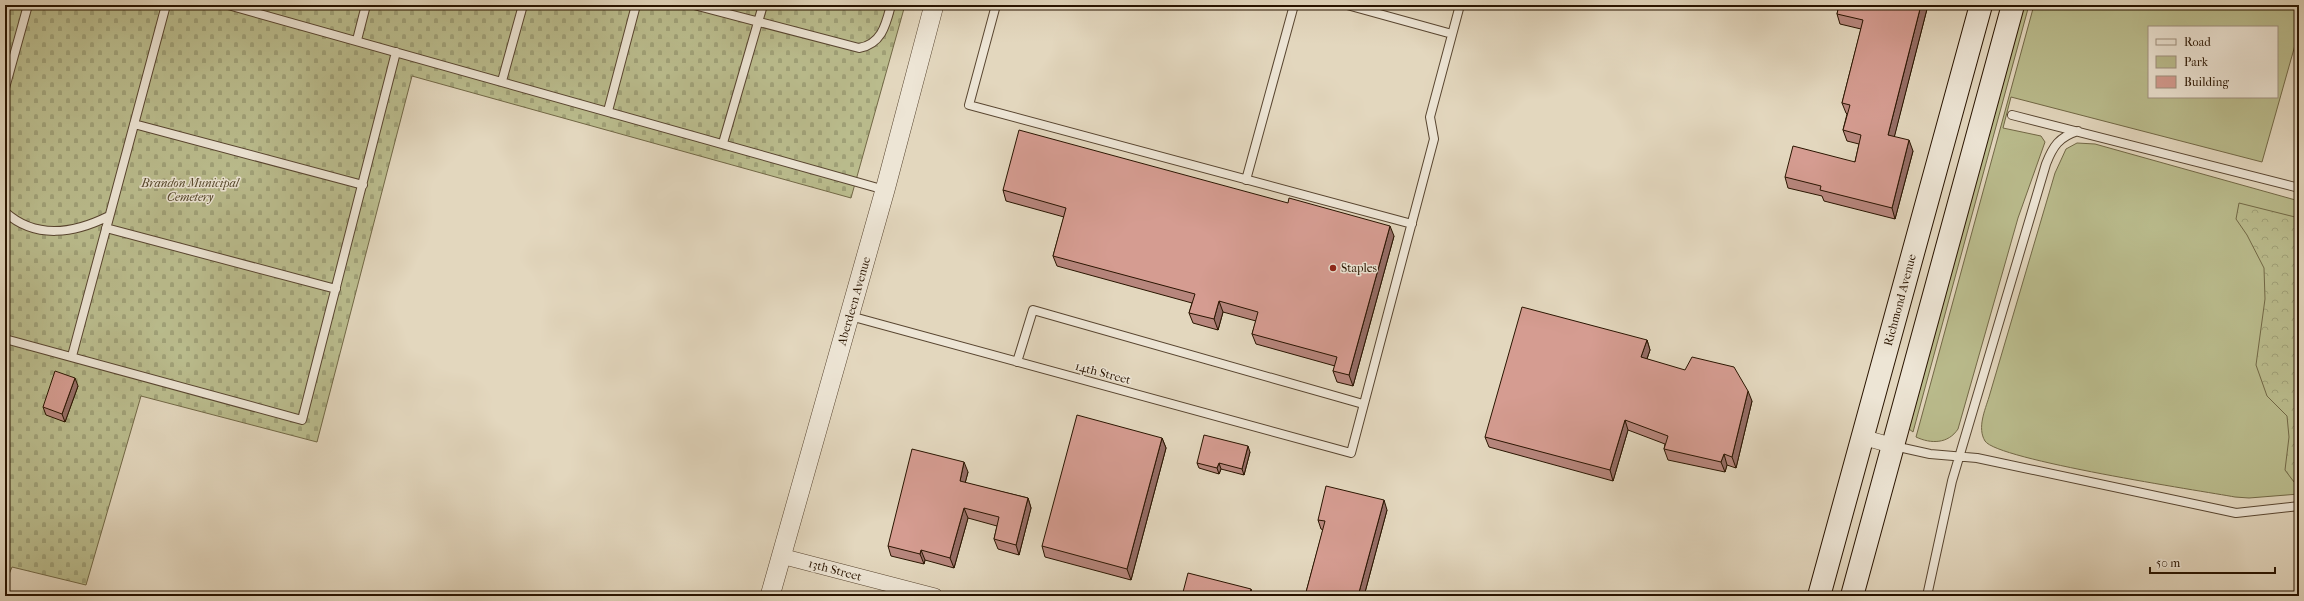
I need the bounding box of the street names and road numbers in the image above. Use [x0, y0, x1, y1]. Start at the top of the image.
street label: Richmond Avenue [1881, 252, 1919, 348]
street label: Aberdeen Avenue [834, 255, 873, 348]
street label: 14th Street [1074, 359, 1133, 387]
street label: 13th Street [807, 556, 864, 584]

